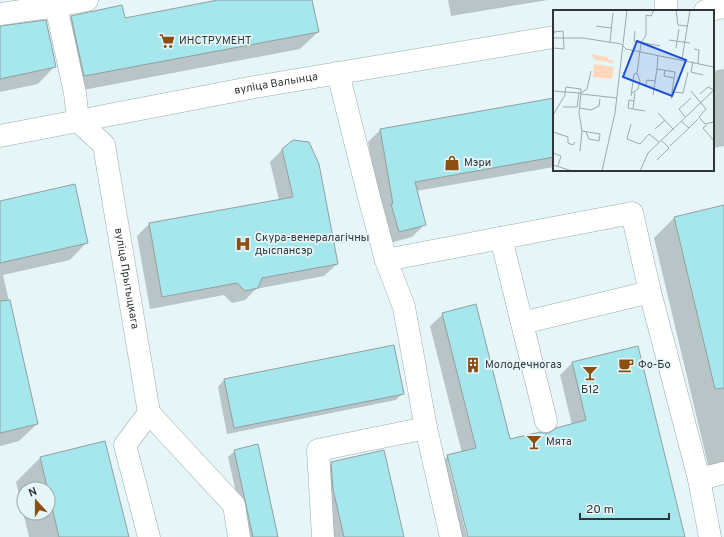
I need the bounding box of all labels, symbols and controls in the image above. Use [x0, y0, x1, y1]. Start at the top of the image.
inset map [553, 10, 714, 171]
supermarket icon: ИНСТРУМЕНТ [158, 32, 176, 50]
place label: ИНСТРУМЕНТ [179, 34, 251, 48]
street label: вуліца Валынца [233, 70, 319, 98]
shop icon: Мэри [443, 154, 461, 172]
place label: Мэри [464, 156, 491, 170]
street label: вуліца Прытыцкага [111, 227, 142, 330]
place label: Скура-венералагічны дыспансэр [255, 231, 369, 258]
hospital icon: Скура-венералагічны дыспансэр [234, 235, 252, 253]
building icon: Молодечногаз [464, 356, 482, 374]
cafe icon: Фо-Бо [617, 356, 635, 374]
place label: Молодечногаз [485, 358, 562, 372]
place label: Фо-Бо [638, 358, 671, 372]
bar icon: Б12 [581, 364, 599, 382]
place label: Б12 [581, 383, 599, 397]
bar icon: Мята [525, 433, 543, 451]
place label: Мята [546, 435, 572, 449]
north arrow [16, 481, 56, 521]
text: N [27, 485, 39, 501]
scale bar [580, 495, 669, 521]
text: 20 m [586, 502, 614, 518]

